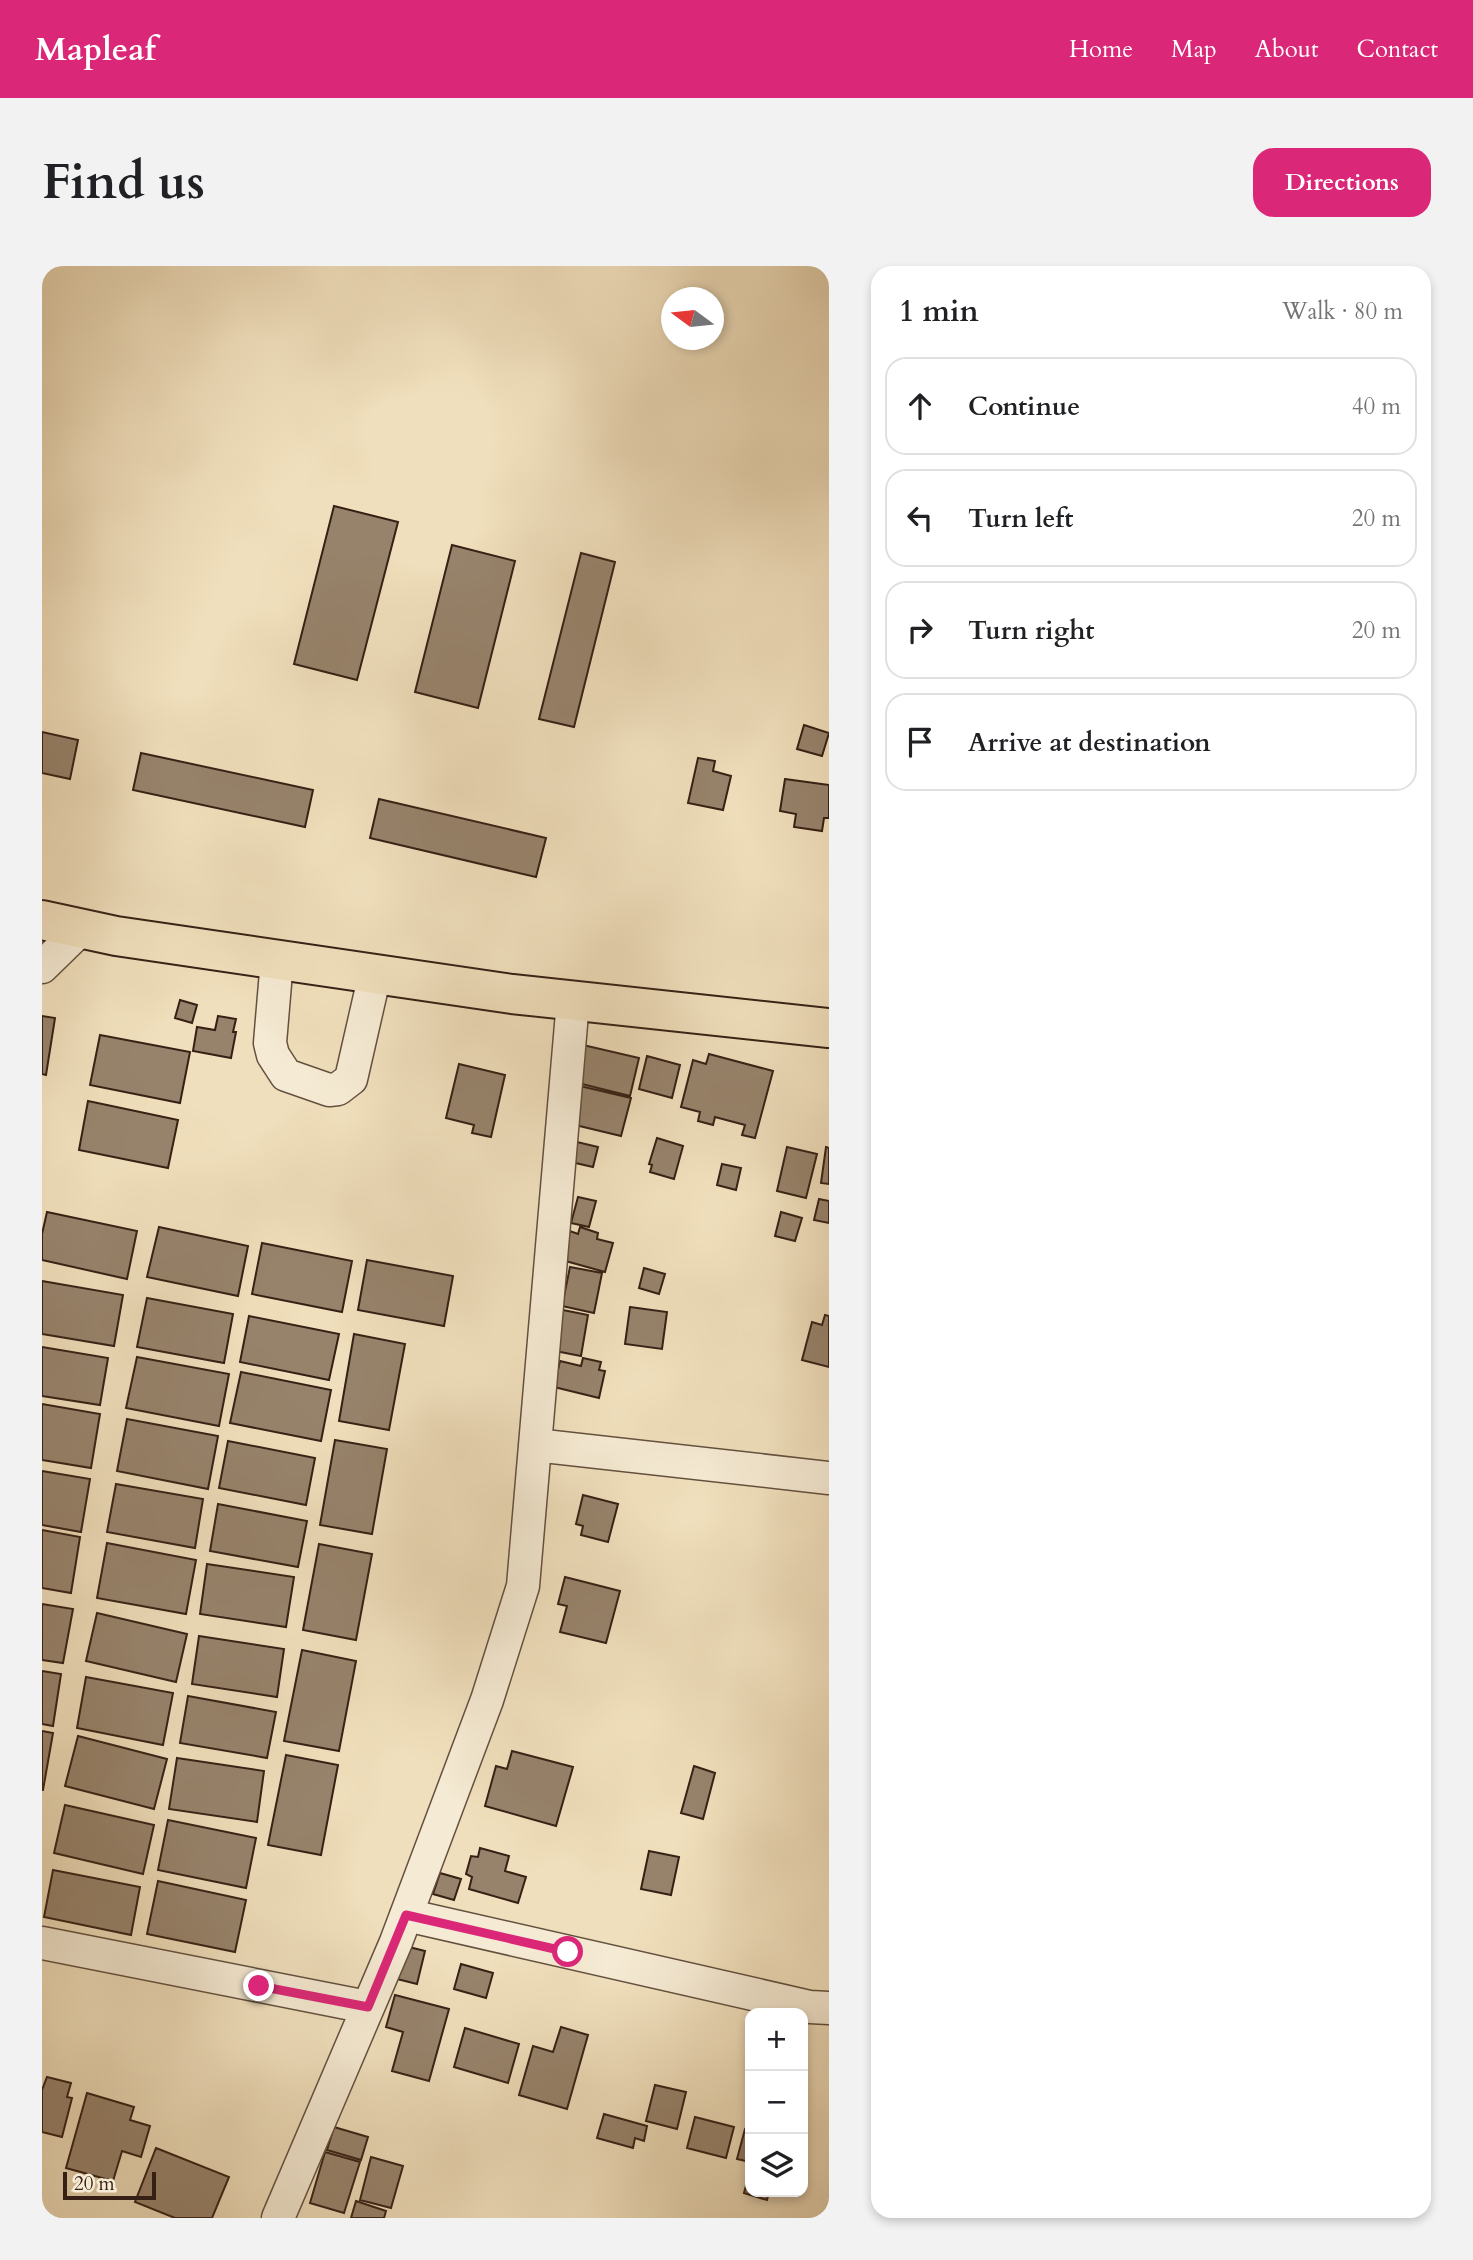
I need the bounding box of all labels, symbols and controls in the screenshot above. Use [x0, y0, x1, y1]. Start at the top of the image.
text: Mapleaf [35, 27, 156, 72]
text: Home [1069, 33, 1133, 66]
text: Map [1171, 33, 1217, 66]
text: About [1255, 33, 1319, 66]
text: Contact [1357, 33, 1438, 66]
button: Directions [1253, 148, 1431, 217]
text: Find us [42, 149, 205, 216]
north arrow [661, 287, 724, 350]
text: 1 min [899, 291, 979, 332]
text: Walk · 80 m [1282, 296, 1403, 327]
icon: ahead [901, 387, 939, 425]
text: Continue [968, 389, 1080, 424]
text: 40 m [1352, 391, 1401, 422]
icon: left [901, 499, 939, 537]
text: Turn left [968, 501, 1073, 536]
text: 20 m [1352, 503, 1401, 534]
icon: right [901, 611, 939, 649]
text: Turn right [968, 613, 1095, 648]
text: 20 m [1352, 615, 1401, 646]
icon: arrive [901, 723, 939, 761]
text: Arrive at destination [968, 725, 1211, 760]
route start [552, 1936, 583, 1967]
route end [243, 1970, 274, 2001]
map controls [745, 2008, 808, 2197]
button: + [745, 2008, 808, 2071]
button: − [745, 2071, 808, 2134]
button: layers [745, 2134, 808, 2197]
scale bar [63, 2169, 156, 2201]
text: 20 m [74, 2171, 115, 2197]

